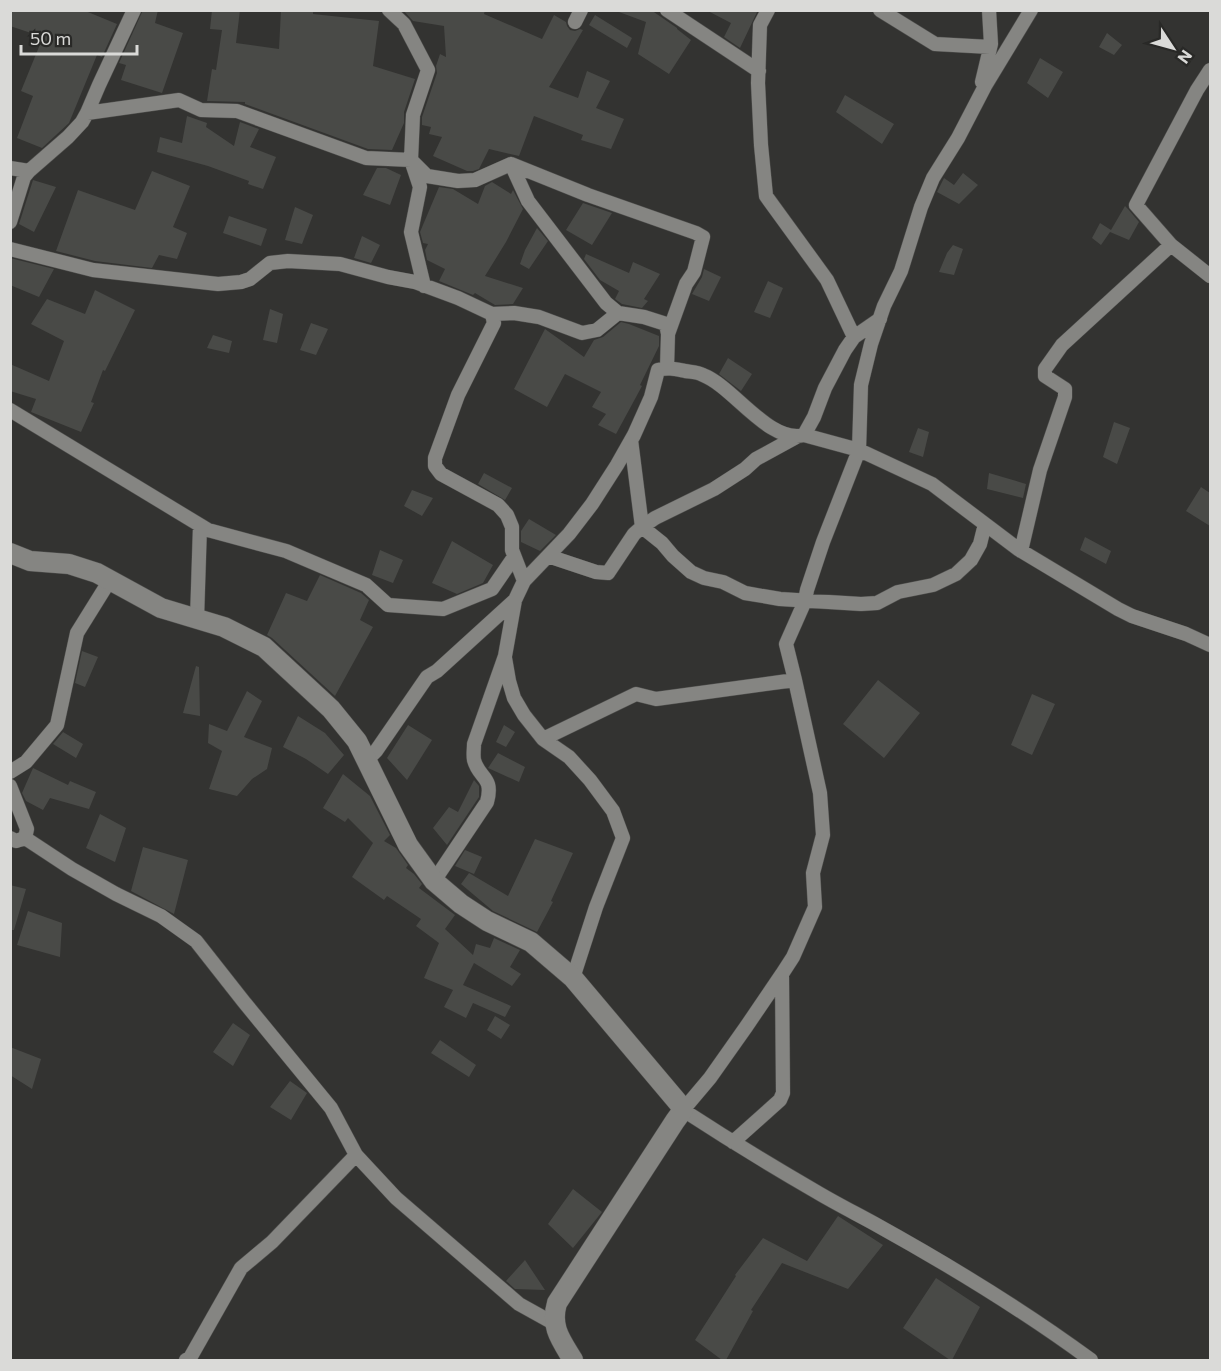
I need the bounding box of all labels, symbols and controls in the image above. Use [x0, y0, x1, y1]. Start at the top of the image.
scale bar [21, 18, 136, 56]
north arrow [1143, 18, 1203, 78]
text: 50 m [30, 27, 71, 49]
text: N [1174, 47, 1197, 68]

